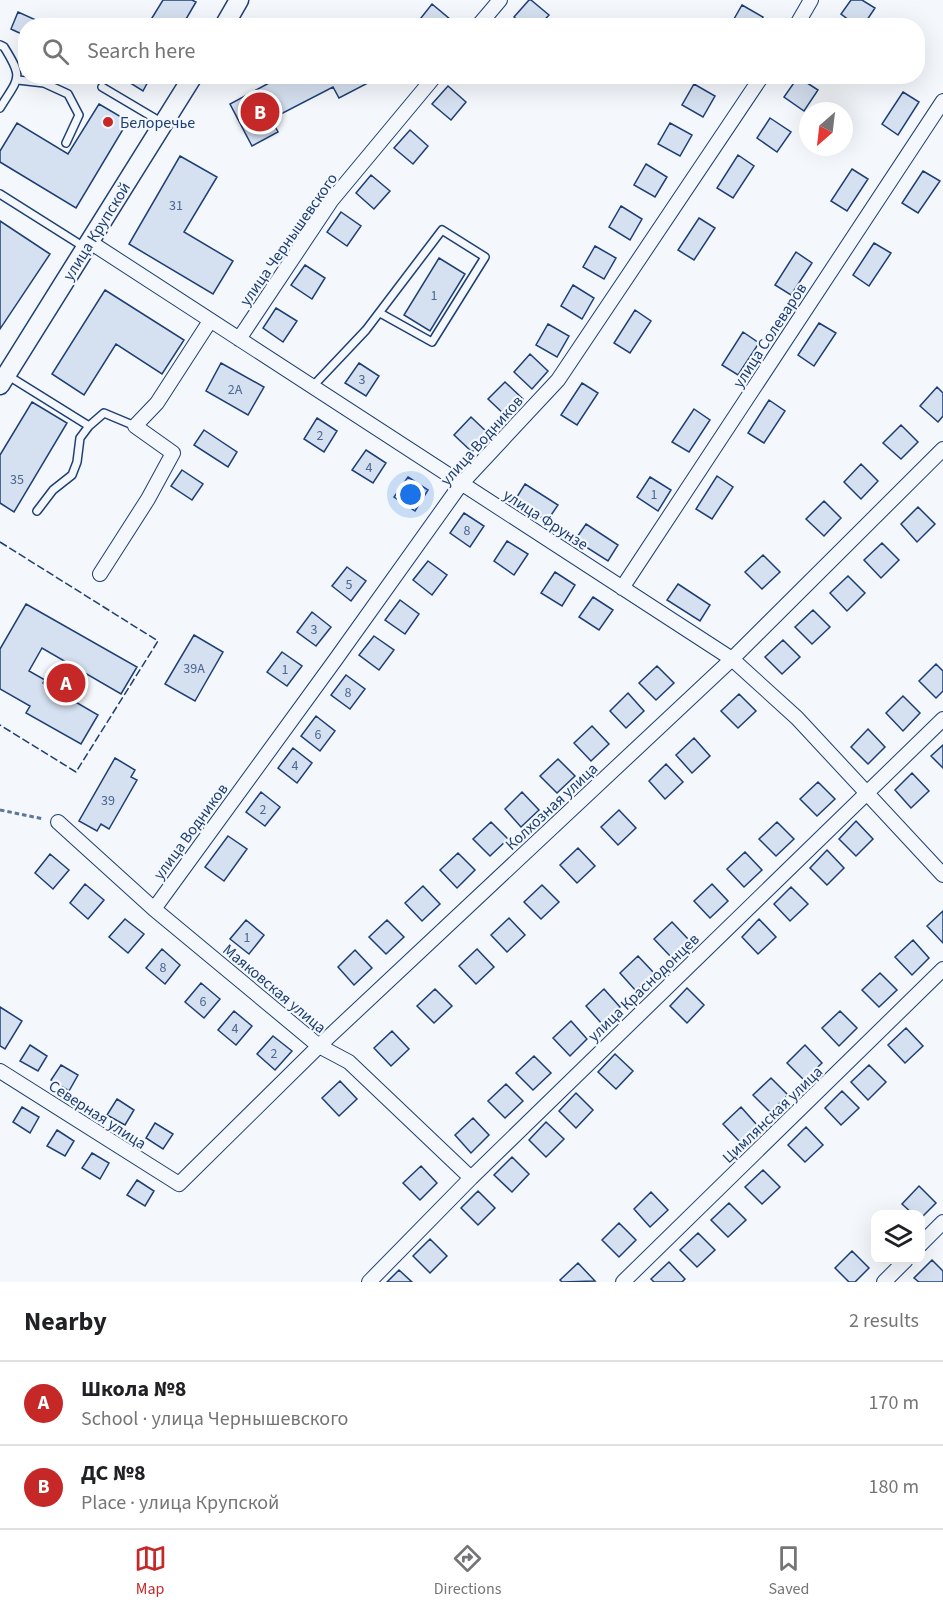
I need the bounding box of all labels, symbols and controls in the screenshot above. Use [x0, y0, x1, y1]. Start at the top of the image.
search box [18, 18, 925, 84]
icon: search [39, 35, 72, 68]
text: Search here [87, 35, 195, 67]
pin: B [240, 90, 280, 134]
north arrow [799, 102, 853, 156]
place label: Белоречье [120, 112, 195, 134]
marker: Белоречье [101, 115, 115, 129]
street label: улица Чернышевского [235, 169, 343, 310]
street label: улица Крупской [58, 178, 136, 285]
house number: 31 [169, 196, 183, 216]
street label: улица Солеваров [728, 279, 812, 392]
house number: 1 [431, 286, 438, 306]
house number: 3 [359, 370, 366, 390]
house number: 2А [228, 380, 243, 400]
street label: улица Водников [435, 391, 528, 490]
house number: 2 [317, 426, 324, 446]
house number: 4 [366, 458, 373, 478]
house number: 35 [10, 470, 24, 490]
your location [396, 480, 425, 509]
street label: улица Фрунзе [499, 484, 592, 556]
house number: 1 [651, 485, 658, 505]
house number: 8 [464, 521, 471, 541]
house number: 5 [346, 575, 353, 595]
house number: 3 [311, 620, 318, 640]
house number: 39А [183, 659, 205, 679]
pin: A [46, 660, 86, 706]
house number: 1 [282, 660, 289, 680]
house number: 8 [345, 683, 352, 703]
house number: 6 [315, 725, 322, 745]
house number: 4 [292, 756, 299, 776]
street label: Колхозная улица [501, 758, 603, 855]
street label: улица Водников [148, 779, 233, 884]
house number: 39 [101, 791, 115, 811]
house number: 2 [260, 800, 267, 820]
house number: 1 [244, 928, 251, 948]
street label: улица Краснодонцев [583, 929, 704, 1047]
street label: Маяковская улица [218, 939, 331, 1039]
house number: 8 [160, 958, 167, 978]
house number: 6 [200, 992, 207, 1012]
house number: 4 [232, 1019, 239, 1039]
house number: 2 [271, 1044, 278, 1064]
street label: Цимлянская улица [718, 1061, 828, 1168]
street label: Северная улица [44, 1075, 151, 1155]
map controls [871, 1210, 925, 1264]
button: layers [871, 1210, 925, 1264]
text: Nearby [24, 1303, 107, 1340]
text: 2 results [849, 1307, 919, 1335]
text: Школа №8 [81, 1373, 186, 1405]
text: A [38, 1389, 49, 1417]
text: 170 m [869, 1389, 919, 1417]
text: School · улица Чернышевского [81, 1405, 348, 1433]
text: ДС №8 [81, 1457, 146, 1489]
text: B [37, 1473, 50, 1501]
text: 180 m [869, 1473, 919, 1501]
text: Place · улица Крупской [81, 1489, 279, 1517]
tab: Map [134, 1542, 167, 1600]
tab: Directions [434, 1542, 501, 1600]
tab: Saved [769, 1542, 809, 1600]

